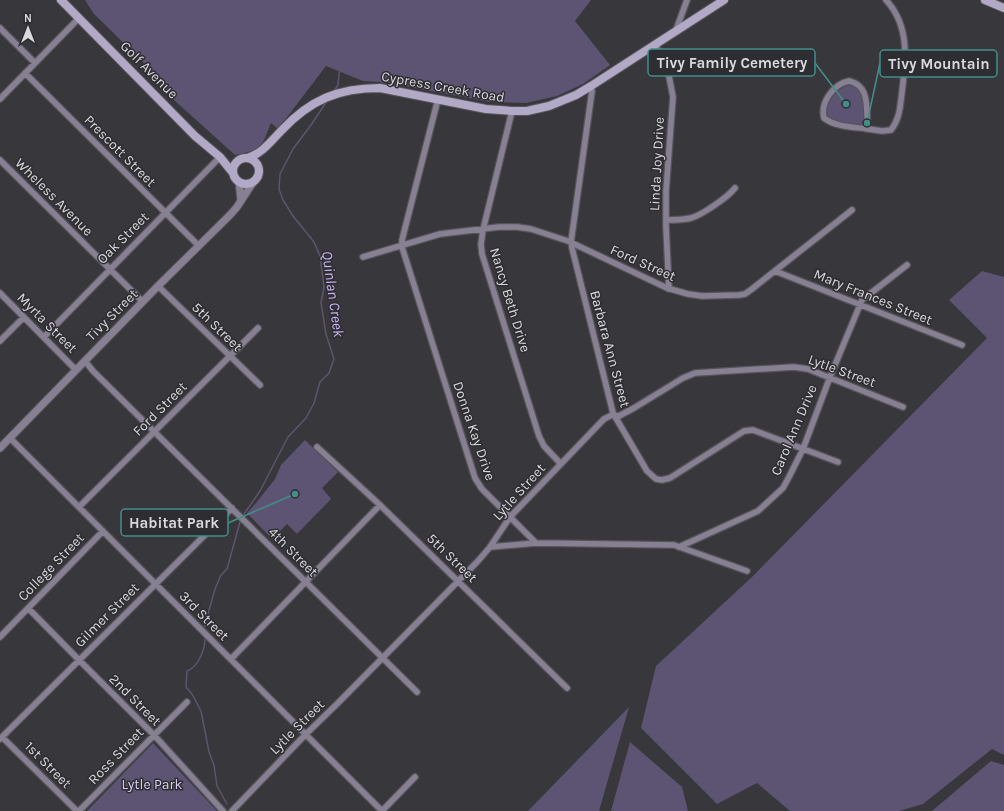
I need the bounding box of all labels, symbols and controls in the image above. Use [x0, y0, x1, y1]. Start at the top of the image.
north arrow [8, 8, 48, 48]
text: N [24, 12, 32, 25]
street label: Golf Avenue [117, 38, 181, 102]
callout: Tivy Family Cemetery [648, 49, 815, 76]
callout: Tivy Mountain [880, 50, 997, 77]
text: Tivy Family Cemetery [657, 54, 808, 72]
text: Tivy Mountain [888, 55, 990, 73]
street label: Cypress Creek Road [380, 68, 506, 106]
street label: Prescott Street [81, 112, 159, 190]
street label: Linda Joy Drive [646, 116, 668, 212]
street label: Wheless Avenue [11, 154, 97, 240]
street label: Oak Street [94, 209, 152, 267]
street label: Ford Street [608, 241, 678, 285]
street label: Nancy Beth Drive [486, 246, 534, 354]
water label: Quinlan Creek [318, 250, 348, 339]
street label: Mary Frances Street [811, 265, 935, 329]
street label: Tivy Street [82, 285, 142, 345]
street label: Myrta Street [13, 289, 81, 357]
street label: Barbara Ann Street [586, 289, 634, 409]
street label: 5th Street [188, 299, 246, 355]
street label: Lytle Street [806, 351, 878, 391]
street label: Ford Street [129, 378, 191, 440]
street label: Donna Kay Drive [449, 379, 499, 483]
street label: Carol Ann Drive [767, 382, 821, 478]
street label: Lytle Street [489, 460, 549, 524]
callout: Habitat Park [121, 509, 228, 536]
text: Habitat Park [129, 514, 219, 532]
street label: 4th Street [265, 524, 321, 580]
street label: College Street [14, 529, 88, 605]
street label: 5th Street [423, 530, 481, 586]
street label: Gilmer Street [71, 579, 143, 651]
street label: 3rd Street [176, 588, 232, 644]
street label: 2nd Street [105, 670, 165, 730]
street label: Lytle Street [266, 696, 328, 758]
street label: Ross Street [85, 724, 147, 788]
street label: 1st Street [21, 738, 75, 792]
park label: Lytle Park [122, 776, 182, 793]

